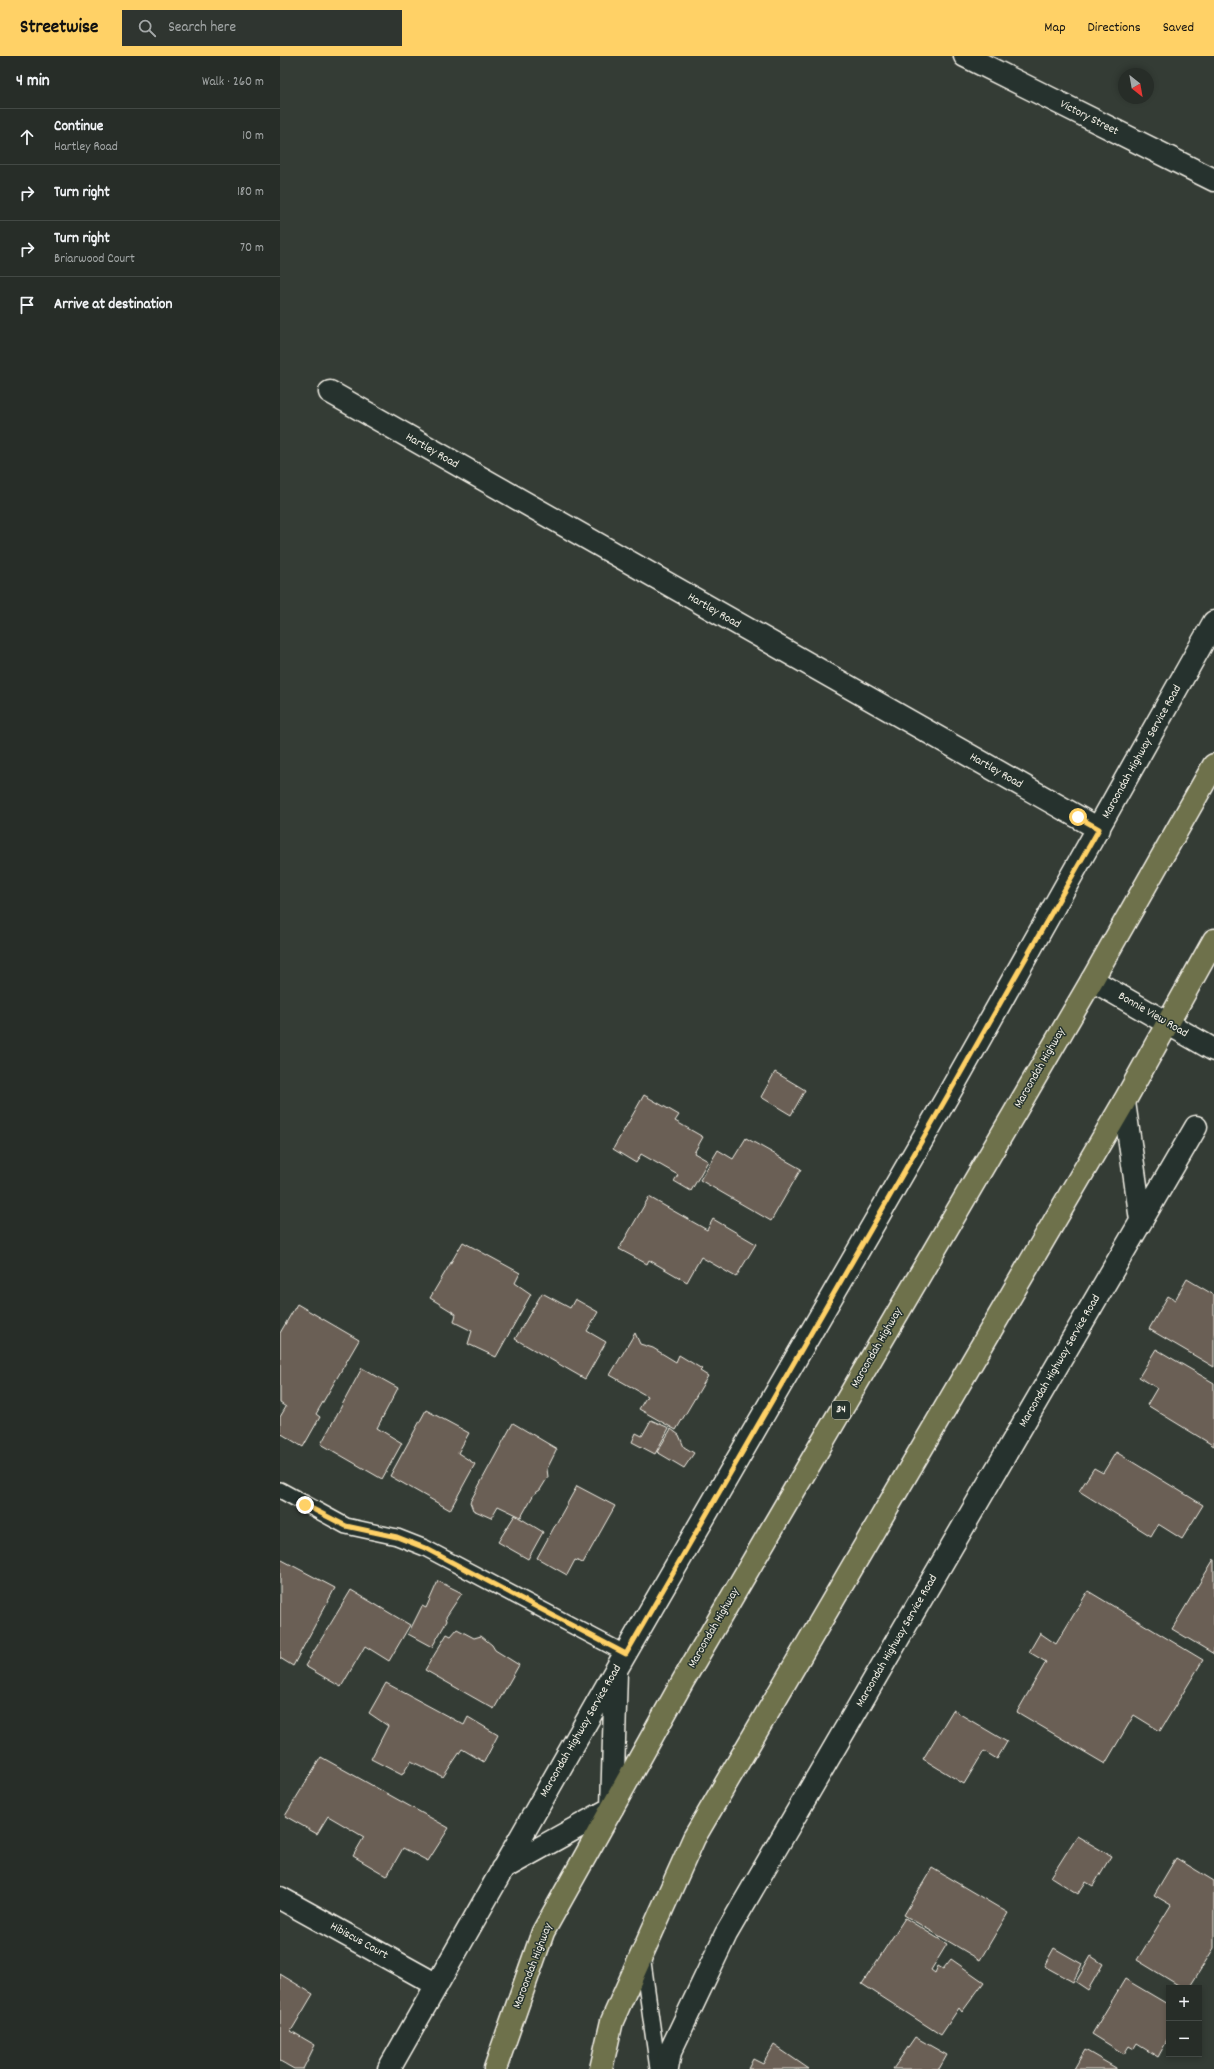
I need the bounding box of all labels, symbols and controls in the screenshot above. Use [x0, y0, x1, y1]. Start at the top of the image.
search box [122, 10, 402, 46]
text: Streetwise [20, 15, 98, 42]
icon: search [136, 17, 158, 39]
text: Search here [168, 17, 236, 39]
text: Map [1044, 18, 1066, 38]
text: Directions [1088, 18, 1141, 38]
text: Saved [1163, 18, 1194, 38]
north arrow [1118, 68, 1154, 104]
text: 4 min [16, 70, 50, 94]
text: Walk · 260 m [202, 73, 264, 92]
street label: Victory Street [1057, 96, 1122, 140]
text: Continue [54, 116, 103, 138]
icon: ahead [16, 126, 38, 148]
text: 10 m [242, 127, 264, 146]
text: Hartley Road [54, 138, 118, 157]
icon: right [16, 182, 38, 204]
text: Turn right [54, 182, 110, 204]
text: 180 m [237, 183, 264, 202]
text: Turn right [54, 228, 110, 250]
icon: right [16, 238, 38, 260]
text: 70 m [240, 239, 264, 258]
text: Briarwood Court [54, 250, 135, 269]
icon: arrive [16, 294, 38, 316]
text: Arrive at destination [54, 294, 172, 316]
street label: Hartley Road [402, 429, 462, 473]
street label: Hartley Road [684, 589, 744, 633]
street label: Maroondah Highway Service Road [1098, 682, 1186, 822]
street label: Hartley Road [966, 749, 1026, 793]
route start [1069, 808, 1087, 826]
street label: Bonnie View Road [1115, 988, 1191, 1042]
street label: Maroondah Highway [1010, 1024, 1070, 1111]
street label: Maroondah Highway Service Road [1015, 1292, 1105, 1430]
street label: Maroondah Highway [847, 1304, 907, 1391]
road number: 34 [832, 1401, 850, 1419]
route end [296, 1496, 314, 1514]
street label: Maroondah Highway Service Road [852, 1572, 942, 1710]
street label: Maroondah Highway [684, 1584, 744, 1671]
street label: Maroondah Highway Service Road [536, 1662, 626, 1800]
street label: Hibiscus Court [327, 1918, 392, 1964]
street label: Maroondah Highway [509, 1920, 557, 2011]
map controls [1166, 1985, 1202, 2057]
button: + [1166, 1985, 1202, 2021]
button: − [1166, 2021, 1202, 2057]

